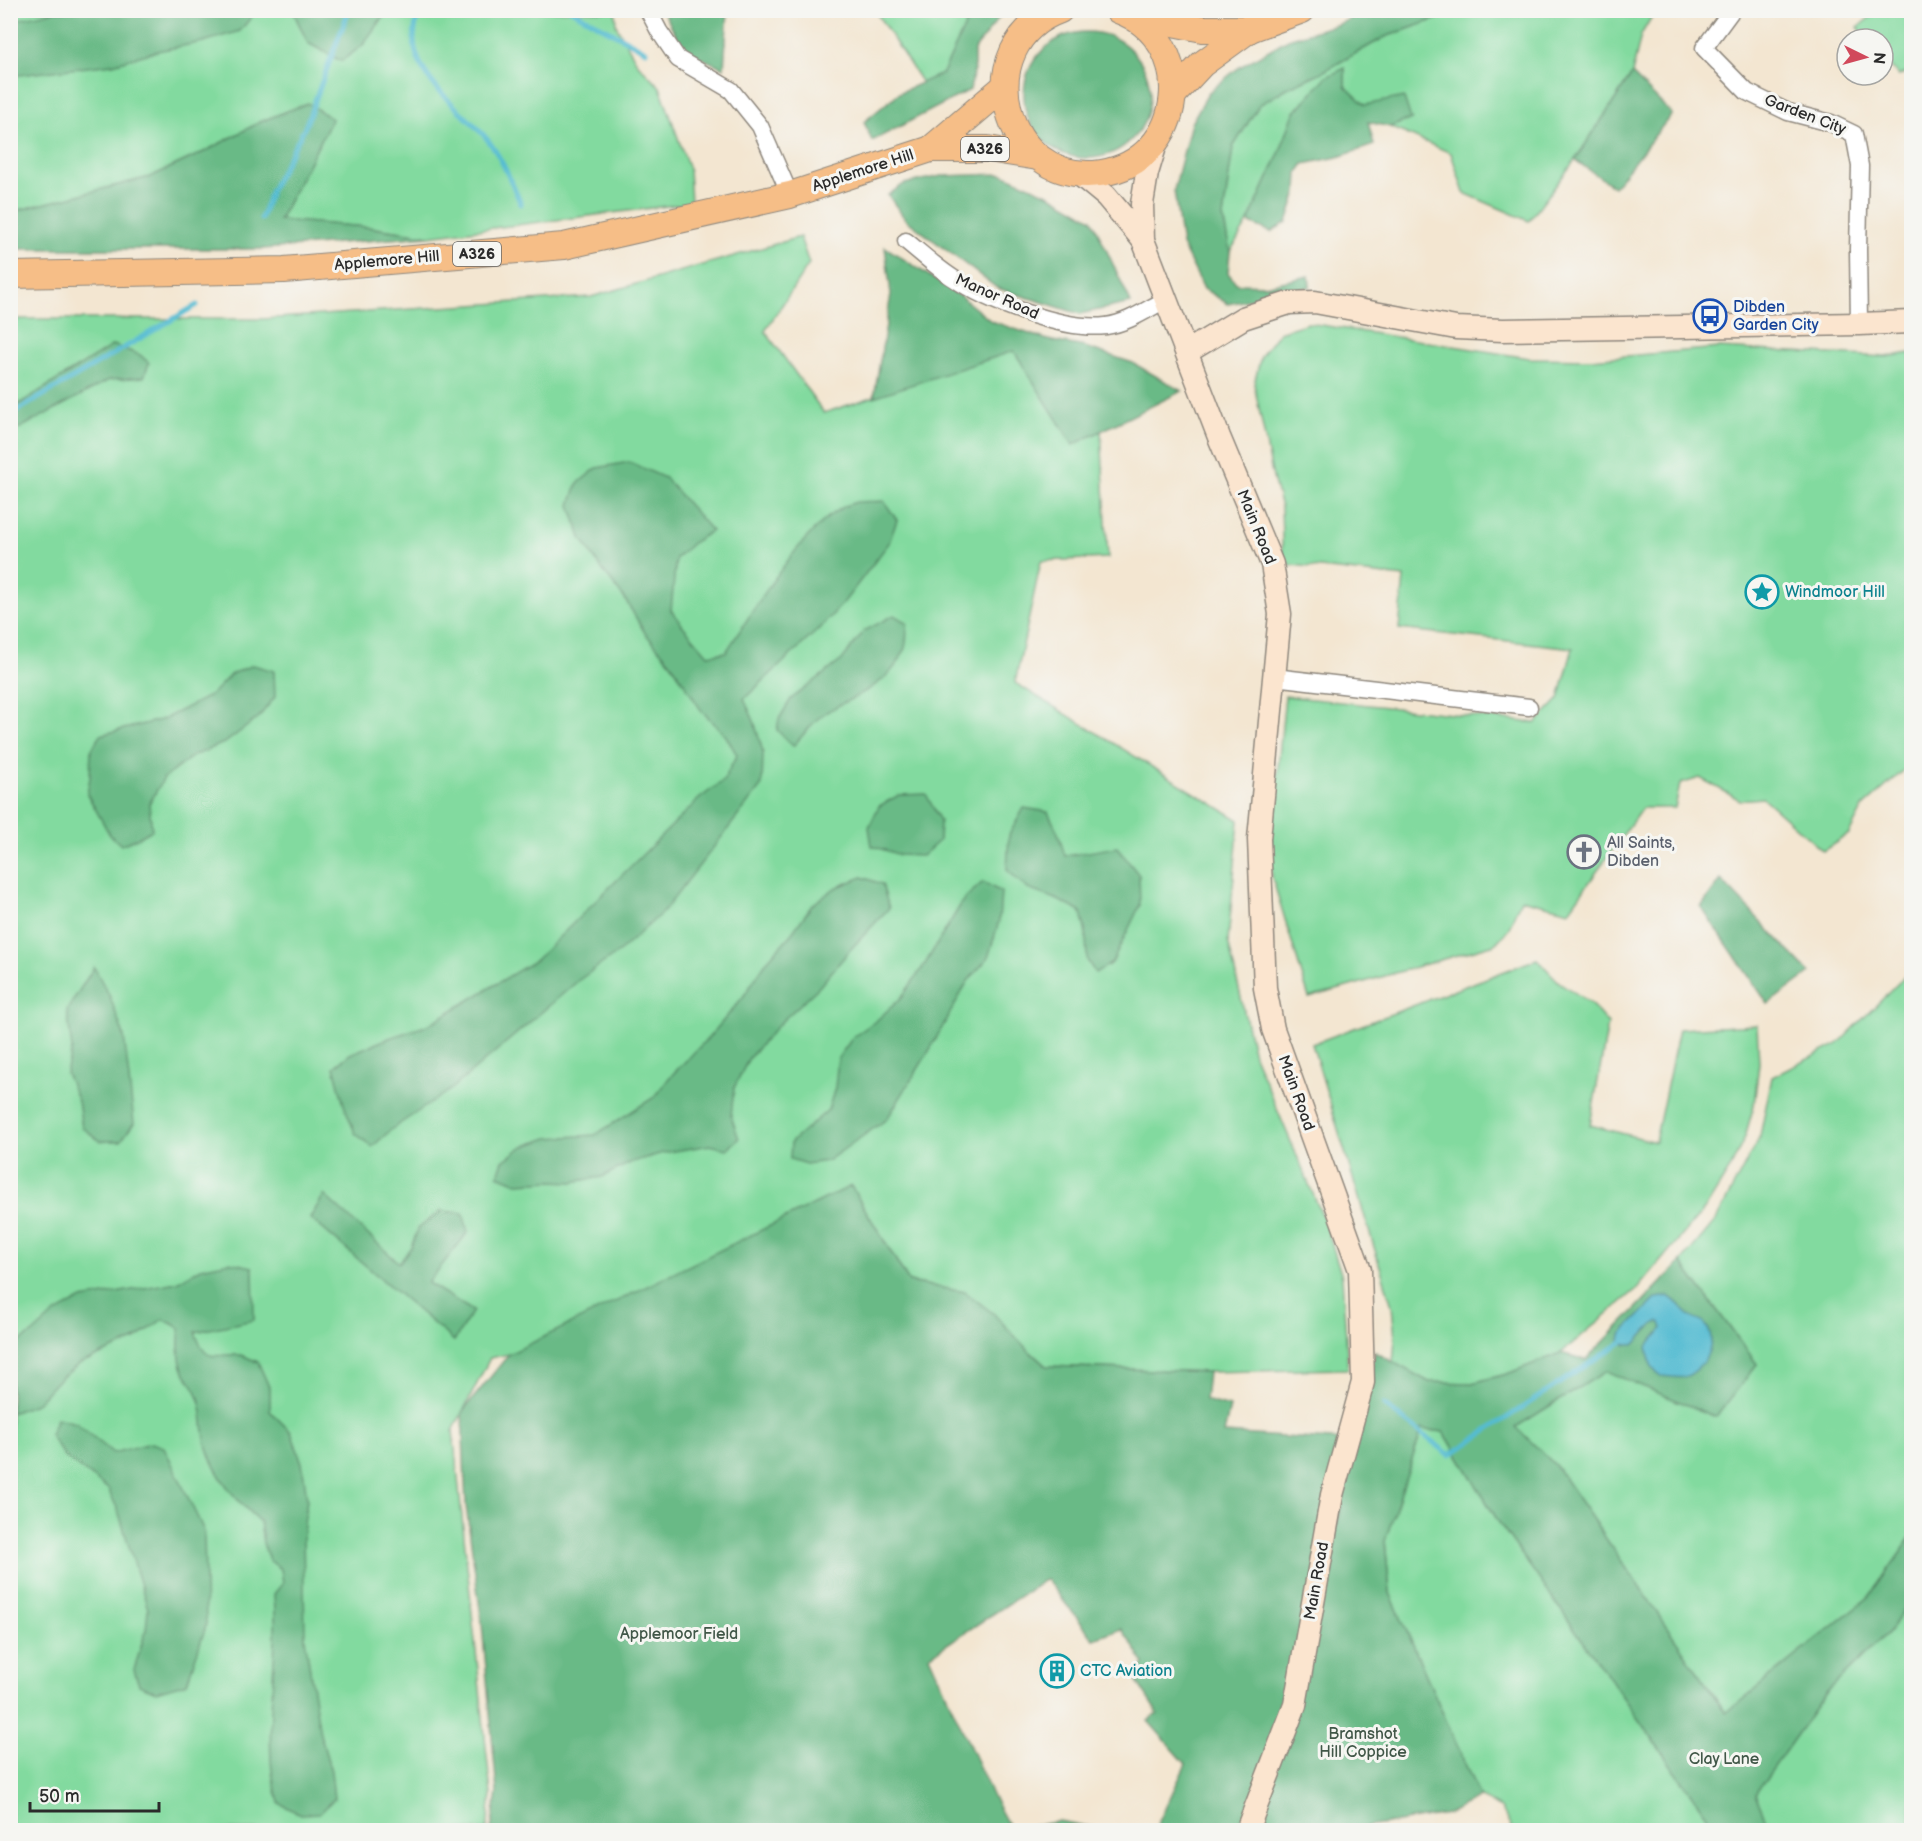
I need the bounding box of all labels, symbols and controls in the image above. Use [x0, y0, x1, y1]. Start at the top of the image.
north arrow [1835, 27, 1895, 87]
text: N [1868, 51, 1888, 65]
street label: Garden City [1762, 91, 1849, 140]
road number: A326 [961, 137, 1009, 161]
street label: Applemore Hill [810, 146, 916, 196]
road number: A326 [453, 242, 501, 266]
street label: Applemore Hill [334, 247, 440, 275]
street label: Manor Road [952, 270, 1042, 324]
bus stop icon: Dibden Garden City [1692, 298, 1728, 334]
place label: Dibden Garden City [1733, 298, 1820, 335]
street label: Main Road [1232, 487, 1280, 567]
place icon: Windmoor Hill [1744, 574, 1780, 610]
place label: Windmoor Hill [1785, 583, 1885, 602]
church icon: All Saints, Dibden [1566, 834, 1602, 870]
place label: All Saints, Dibden [1607, 834, 1675, 871]
street label: Main Road [1274, 1053, 1318, 1133]
street label: Main Road [1301, 1541, 1333, 1621]
park label: Applemoor Field [620, 1625, 738, 1644]
building icon: CTC Aviation [1039, 1653, 1075, 1689]
place label: CTC Aviation [1080, 1662, 1172, 1681]
park label: Bramshot Hill Coppice [1319, 1725, 1407, 1762]
park label: Clay Lane [1689, 1750, 1760, 1769]
scale bar [30, 1775, 159, 1813]
text: 50 m [39, 1786, 80, 1807]

